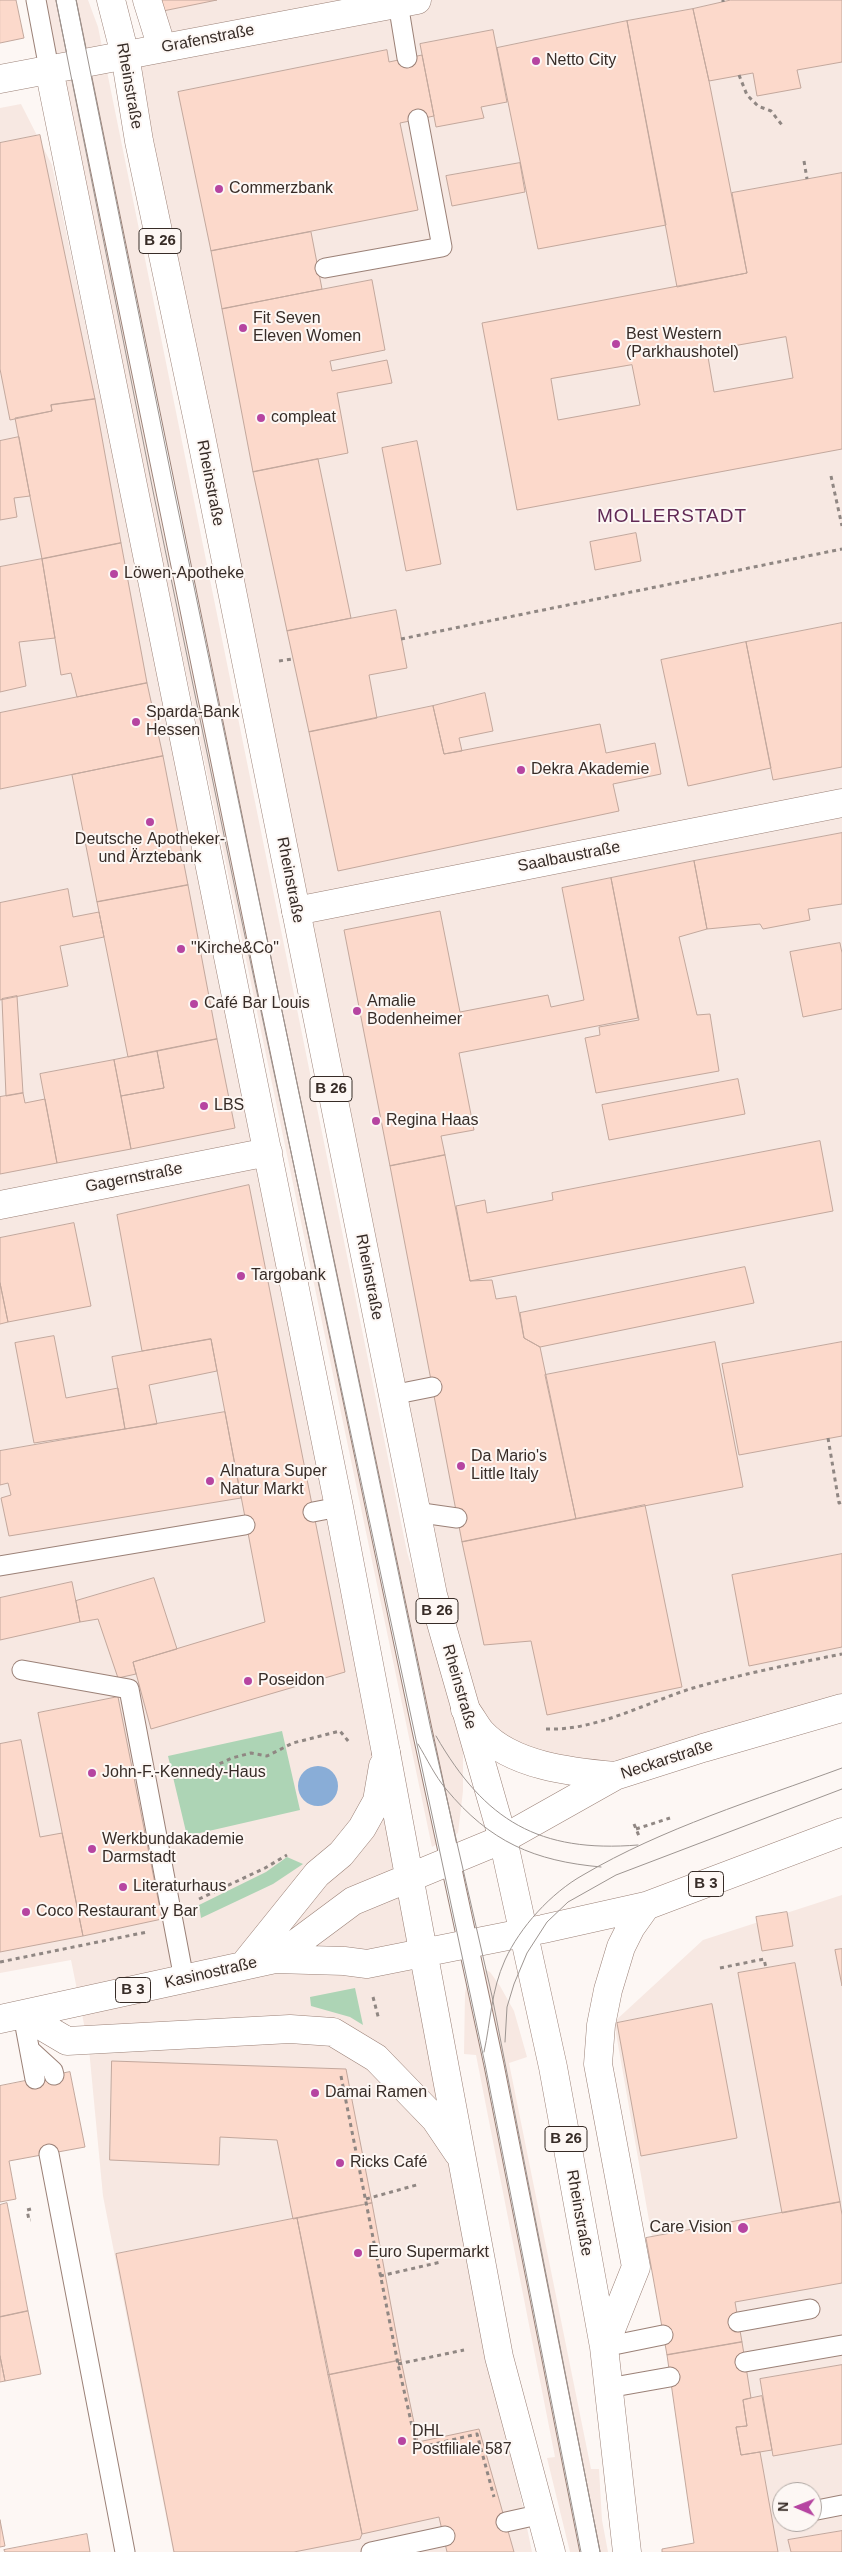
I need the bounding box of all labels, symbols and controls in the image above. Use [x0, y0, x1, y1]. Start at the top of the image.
street label: Grafenstraße [160, 21, 256, 57]
street label: Rheinstraße [112, 41, 146, 131]
place label: Netto City [546, 51, 616, 71]
marker: Netto City [530, 55, 542, 67]
place label: Commerzbank [229, 179, 333, 199]
marker: Commerzbank [213, 183, 225, 195]
road number: B 26 [139, 228, 181, 254]
place label: Fit Seven Eleven Women [253, 309, 361, 347]
marker: Fit Seven Eleven Women [237, 322, 249, 334]
place label: Best Western (Parkhaushotel) [626, 325, 739, 363]
marker: Best Western (Parkhaushotel) [610, 338, 622, 350]
place label: compleat [271, 408, 336, 428]
marker: compleat [255, 412, 267, 424]
street label: Rheinstraße [192, 438, 228, 528]
district label: MOLLERSTADT [596, 506, 748, 528]
place label: Löwen-Apotheke [124, 564, 244, 584]
marker: Löwen-Apotheke [108, 568, 120, 580]
place label: Sparda-Bank Hessen [146, 703, 239, 741]
marker: Sparda-Bank Hessen [130, 716, 142, 728]
place label: Dekra Akademie [531, 760, 649, 780]
marker: Dekra Akademie [515, 764, 527, 776]
marker: Deutsche Apotheker- und Ärztebank [144, 816, 156, 828]
place label: Deutsche Apotheker- und Ärztebank [75, 830, 225, 868]
street label: Rheinstraße [272, 835, 308, 925]
street label: Saalbaustraße [516, 838, 622, 876]
place label: "Kirche&Co" [191, 939, 279, 959]
marker: "Kirche&Co" [175, 943, 187, 955]
place label: Amalie Bodenheimer [367, 992, 462, 1030]
place label: Café Bar Louis [204, 994, 310, 1014]
marker: Café Bar Louis [188, 998, 200, 1010]
marker: Amalie Bodenheimer [351, 1005, 363, 1017]
road number: B 26 [310, 1076, 352, 1102]
place label: LBS [214, 1096, 244, 1116]
marker: LBS [198, 1100, 210, 1112]
place label: Regina Haas [386, 1111, 478, 1131]
marker: Regina Haas [370, 1115, 382, 1127]
street label: Gagernstraße [84, 1159, 184, 1197]
street label: Rheinstraße [351, 1232, 387, 1322]
place label: Targobank [251, 1266, 326, 1286]
marker: Targobank [235, 1270, 247, 1282]
place label: Da Mario's Little Italy [471, 1447, 547, 1485]
marker: Da Mario's Little Italy [455, 1460, 467, 1472]
place label: Alnatura Super Natur Markt [220, 1462, 327, 1500]
marker: Alnatura Super Natur Markt [204, 1475, 216, 1487]
road number: B 26 [416, 1598, 458, 1624]
street label: Rheinstraße [438, 1642, 480, 1732]
place label: Poseidon [258, 1671, 325, 1691]
marker: Poseidon [242, 1675, 254, 1687]
street label: Neckarstraße [618, 1736, 716, 1784]
place label: John-F.-Kennedy-Haus [102, 1763, 266, 1783]
marker: John-F.-Kennedy-Haus [86, 1767, 98, 1779]
place label: Werkbundakademie Darmstadt [102, 1830, 244, 1868]
marker: Werkbundakademie Darmstadt [86, 1843, 98, 1855]
road number: B 3 [688, 1872, 724, 1896]
place label: Literaturhaus [133, 1877, 226, 1897]
marker: Literaturhaus [117, 1881, 129, 1893]
place label: Coco Restaurant y Bar [36, 1902, 198, 1922]
marker: Coco Restaurant y Bar [20, 1906, 32, 1918]
street label: Kasinostraße [163, 1953, 259, 1993]
road number: B 3 [116, 1978, 150, 2002]
place label: Damai Ramen [325, 2083, 427, 2103]
marker: Damai Ramen [309, 2087, 321, 2099]
road number: B 26 [545, 2126, 587, 2152]
place label: Ricks Café [350, 2153, 427, 2173]
marker: Ricks Café [334, 2157, 346, 2169]
street label: Rheinstraße [562, 2168, 596, 2258]
place label: Care Vision [650, 2218, 732, 2238]
marker: Care Vision [736, 2221, 750, 2235]
place label: Euro Supermarkt [368, 2243, 489, 2263]
marker: Euro Supermarkt [352, 2247, 364, 2259]
place label: DHL Postfiliale 587 [412, 2422, 512, 2460]
marker: DHL Postfiliale 587 [396, 2435, 408, 2447]
north arrow [772, 2482, 822, 2532]
text: N [775, 2502, 791, 2512]

